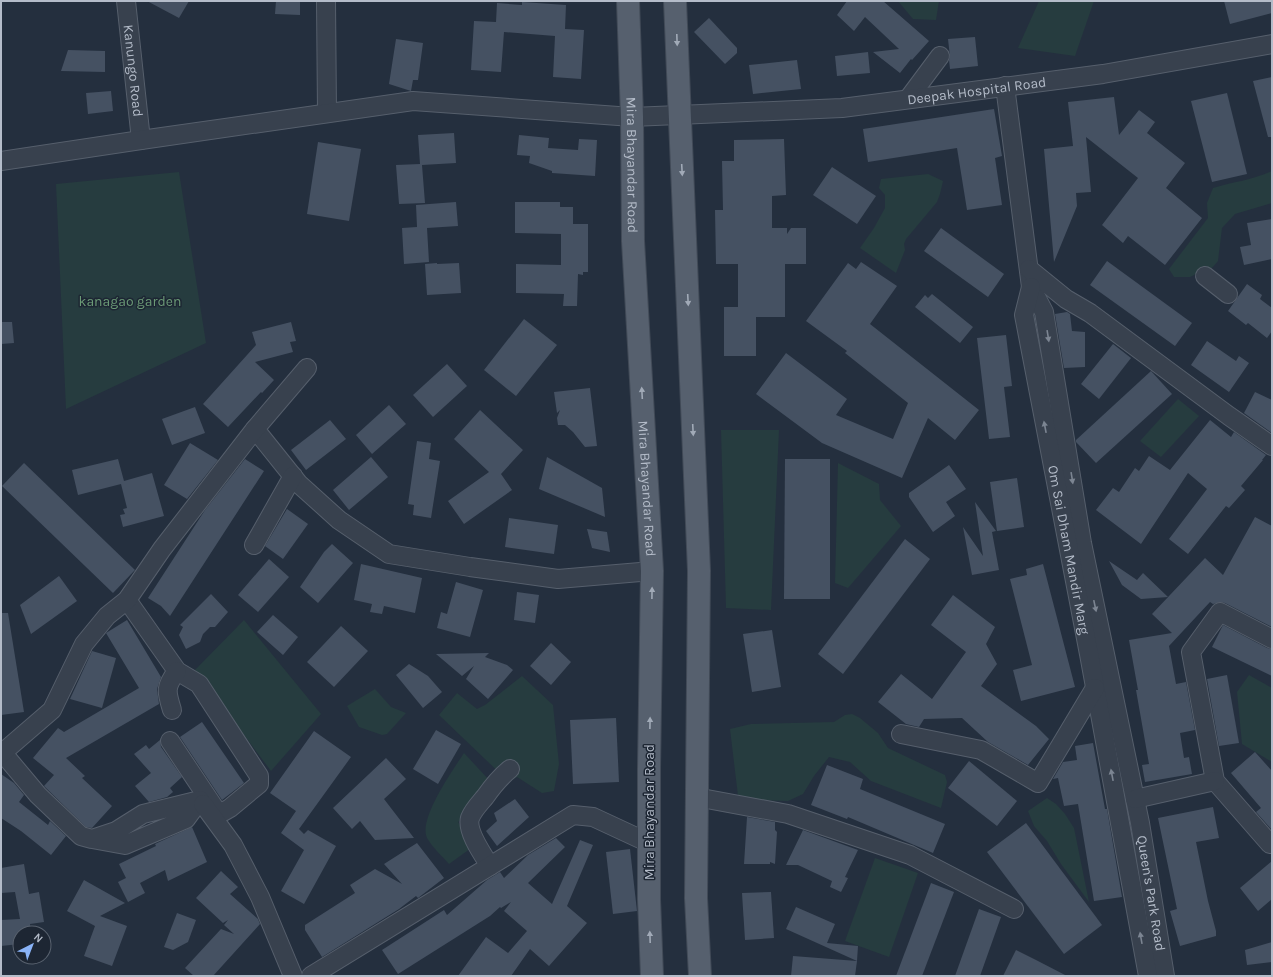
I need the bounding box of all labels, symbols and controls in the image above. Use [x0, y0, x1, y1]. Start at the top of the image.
street label: Kanungo Road [120, 24, 147, 118]
one-way arrow [673, 34, 680, 46]
street label: Deepak Hospital Road [906, 73, 1047, 108]
street label: Mira Bhayandar Road [623, 96, 641, 233]
one-way arrow [679, 164, 685, 177]
park label: kanagao garden [79, 293, 181, 310]
one-way arrow [684, 294, 691, 306]
one-way arrow [1045, 330, 1051, 342]
one-way arrow [638, 387, 645, 399]
street label: Mira Bhayandar Road [635, 420, 660, 557]
one-way arrow [1042, 421, 1048, 433]
one-way arrow [690, 424, 697, 436]
street label: Om Sai Dham Mandir Marg [1044, 464, 1094, 636]
one-way arrow [1069, 472, 1075, 484]
one-way arrow [648, 587, 655, 599]
one-way arrow [1092, 600, 1098, 612]
one-way arrow [647, 716, 653, 729]
street label: Mira Bhayandar Road [641, 744, 658, 880]
one-way arrow [1108, 769, 1114, 781]
street label: Queen's Park Road [1134, 834, 1169, 952]
north arrow [12, 925, 52, 965]
text: N [31, 930, 46, 945]
one-way arrow [647, 930, 653, 943]
one-way arrow [1138, 931, 1144, 944]

